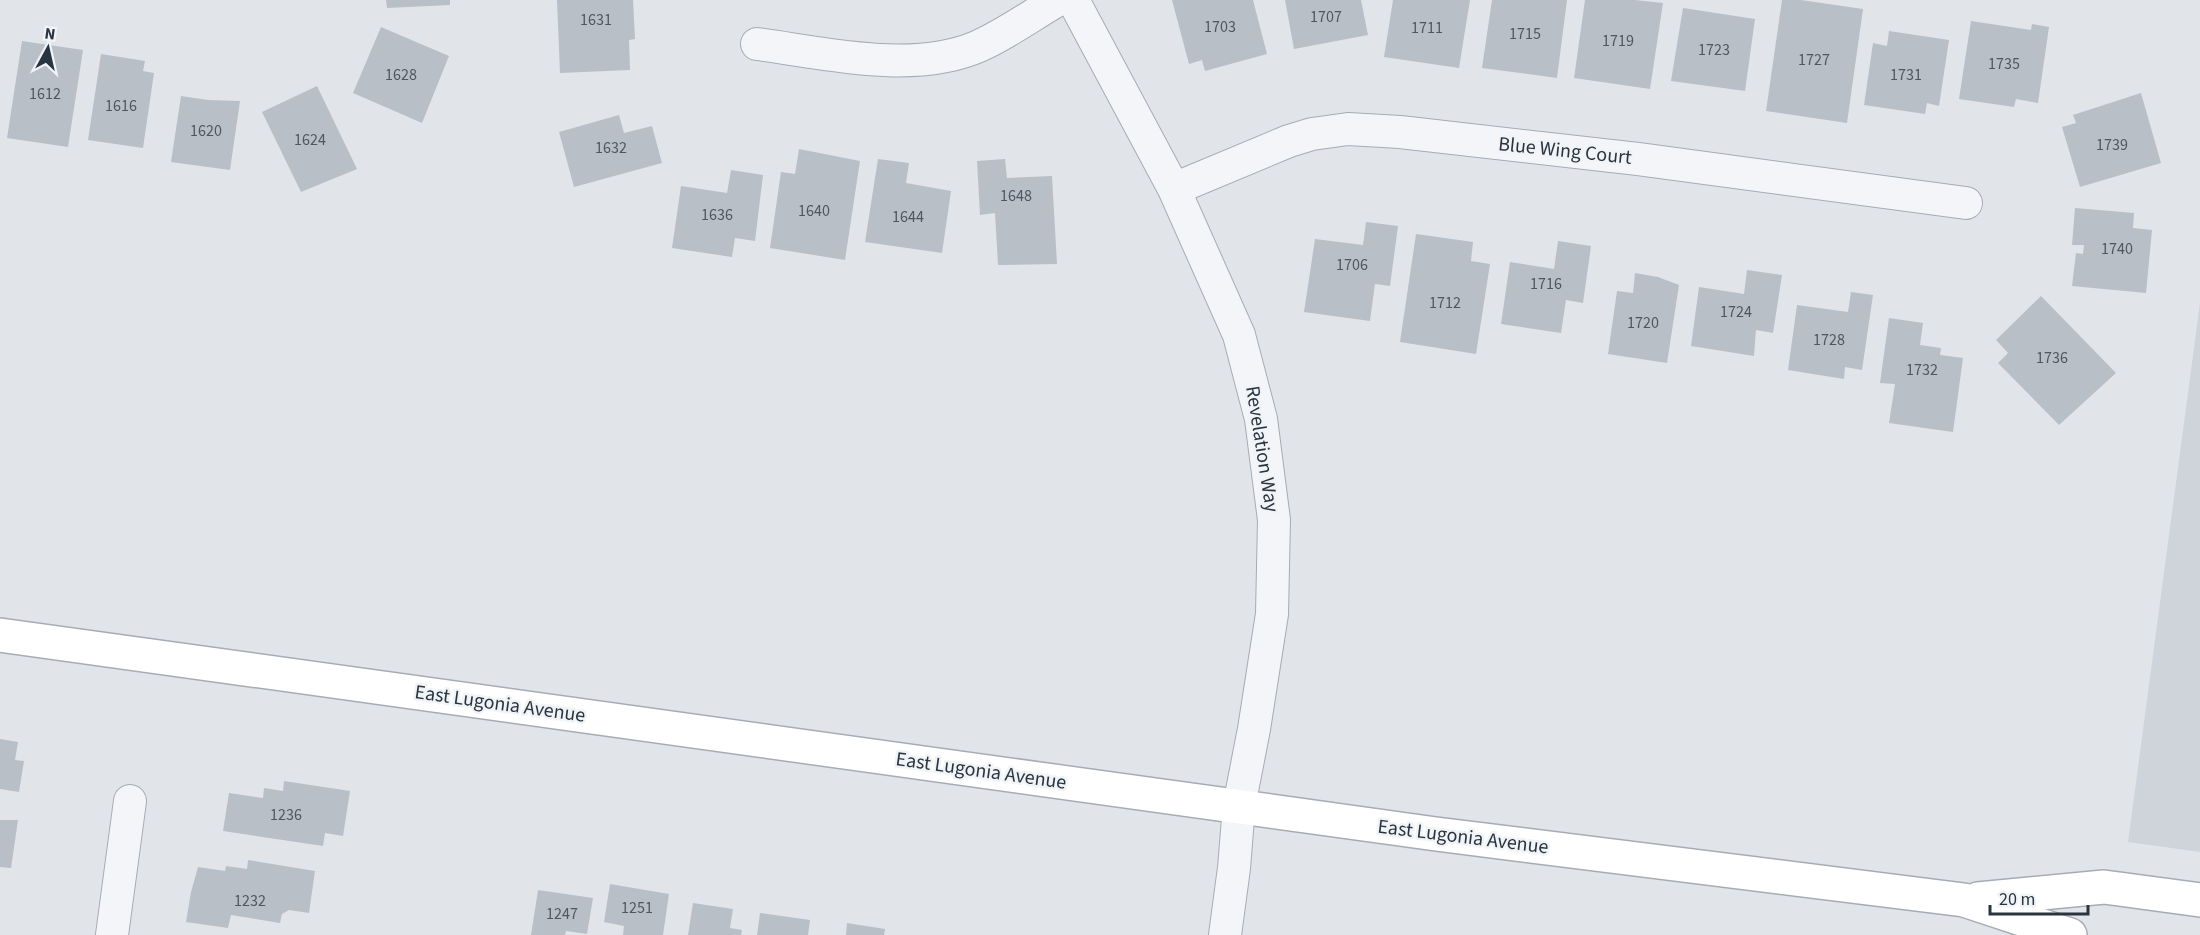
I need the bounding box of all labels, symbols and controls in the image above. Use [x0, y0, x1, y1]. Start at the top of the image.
house number: 1707 [1310, 6, 1342, 28]
house number: 1631 [580, 9, 612, 31]
house number: 1703 [1204, 16, 1236, 38]
house number: 1711 [1411, 17, 1443, 39]
north arrow [18, 18, 78, 78]
text: N [43, 23, 57, 46]
house number: 1715 [1509, 23, 1541, 45]
house number: 1719 [1602, 30, 1634, 52]
house number: 1723 [1698, 39, 1730, 61]
house number: 1727 [1798, 49, 1830, 71]
house number: 1735 [1988, 53, 2020, 75]
house number: 1628 [385, 64, 417, 86]
house number: 1731 [1890, 64, 1922, 86]
house number: 1612 [29, 83, 61, 105]
house number: 1616 [105, 95, 137, 117]
house number: 1620 [190, 120, 222, 142]
house number: 1624 [294, 129, 326, 151]
street label: Blue Wing Court [1497, 130, 1633, 172]
house number: 1739 [2096, 134, 2128, 156]
house number: 1632 [595, 137, 627, 159]
house number: 1648 [1000, 185, 1032, 207]
house number: 1640 [798, 200, 830, 222]
house number: 1636 [701, 204, 733, 226]
house number: 1644 [892, 206, 924, 228]
house number: 1740 [2101, 238, 2133, 260]
house number: 1706 [1336, 254, 1368, 276]
house number: 1716 [1530, 273, 1562, 295]
house number: 1712 [1429, 292, 1461, 314]
house number: 1724 [1720, 301, 1752, 323]
house number: 1720 [1627, 312, 1659, 334]
house number: 1728 [1813, 329, 1845, 351]
house number: 1736 [2036, 347, 2068, 369]
house number: 1732 [1906, 359, 1938, 381]
street label: Revelation Way [1238, 384, 1286, 515]
street label: East Lugonia Avenue [413, 678, 587, 730]
street label: East Lugonia Avenue [894, 745, 1068, 797]
house number: 1236 [270, 804, 302, 826]
street label: East Lugonia Avenue [1376, 813, 1550, 861]
scale bar [1990, 878, 2088, 916]
text: 20 m [1999, 887, 2035, 912]
house number: 1232 [234, 890, 266, 912]
house number: 1251 [621, 897, 653, 919]
house number: 1247 [546, 903, 578, 925]

